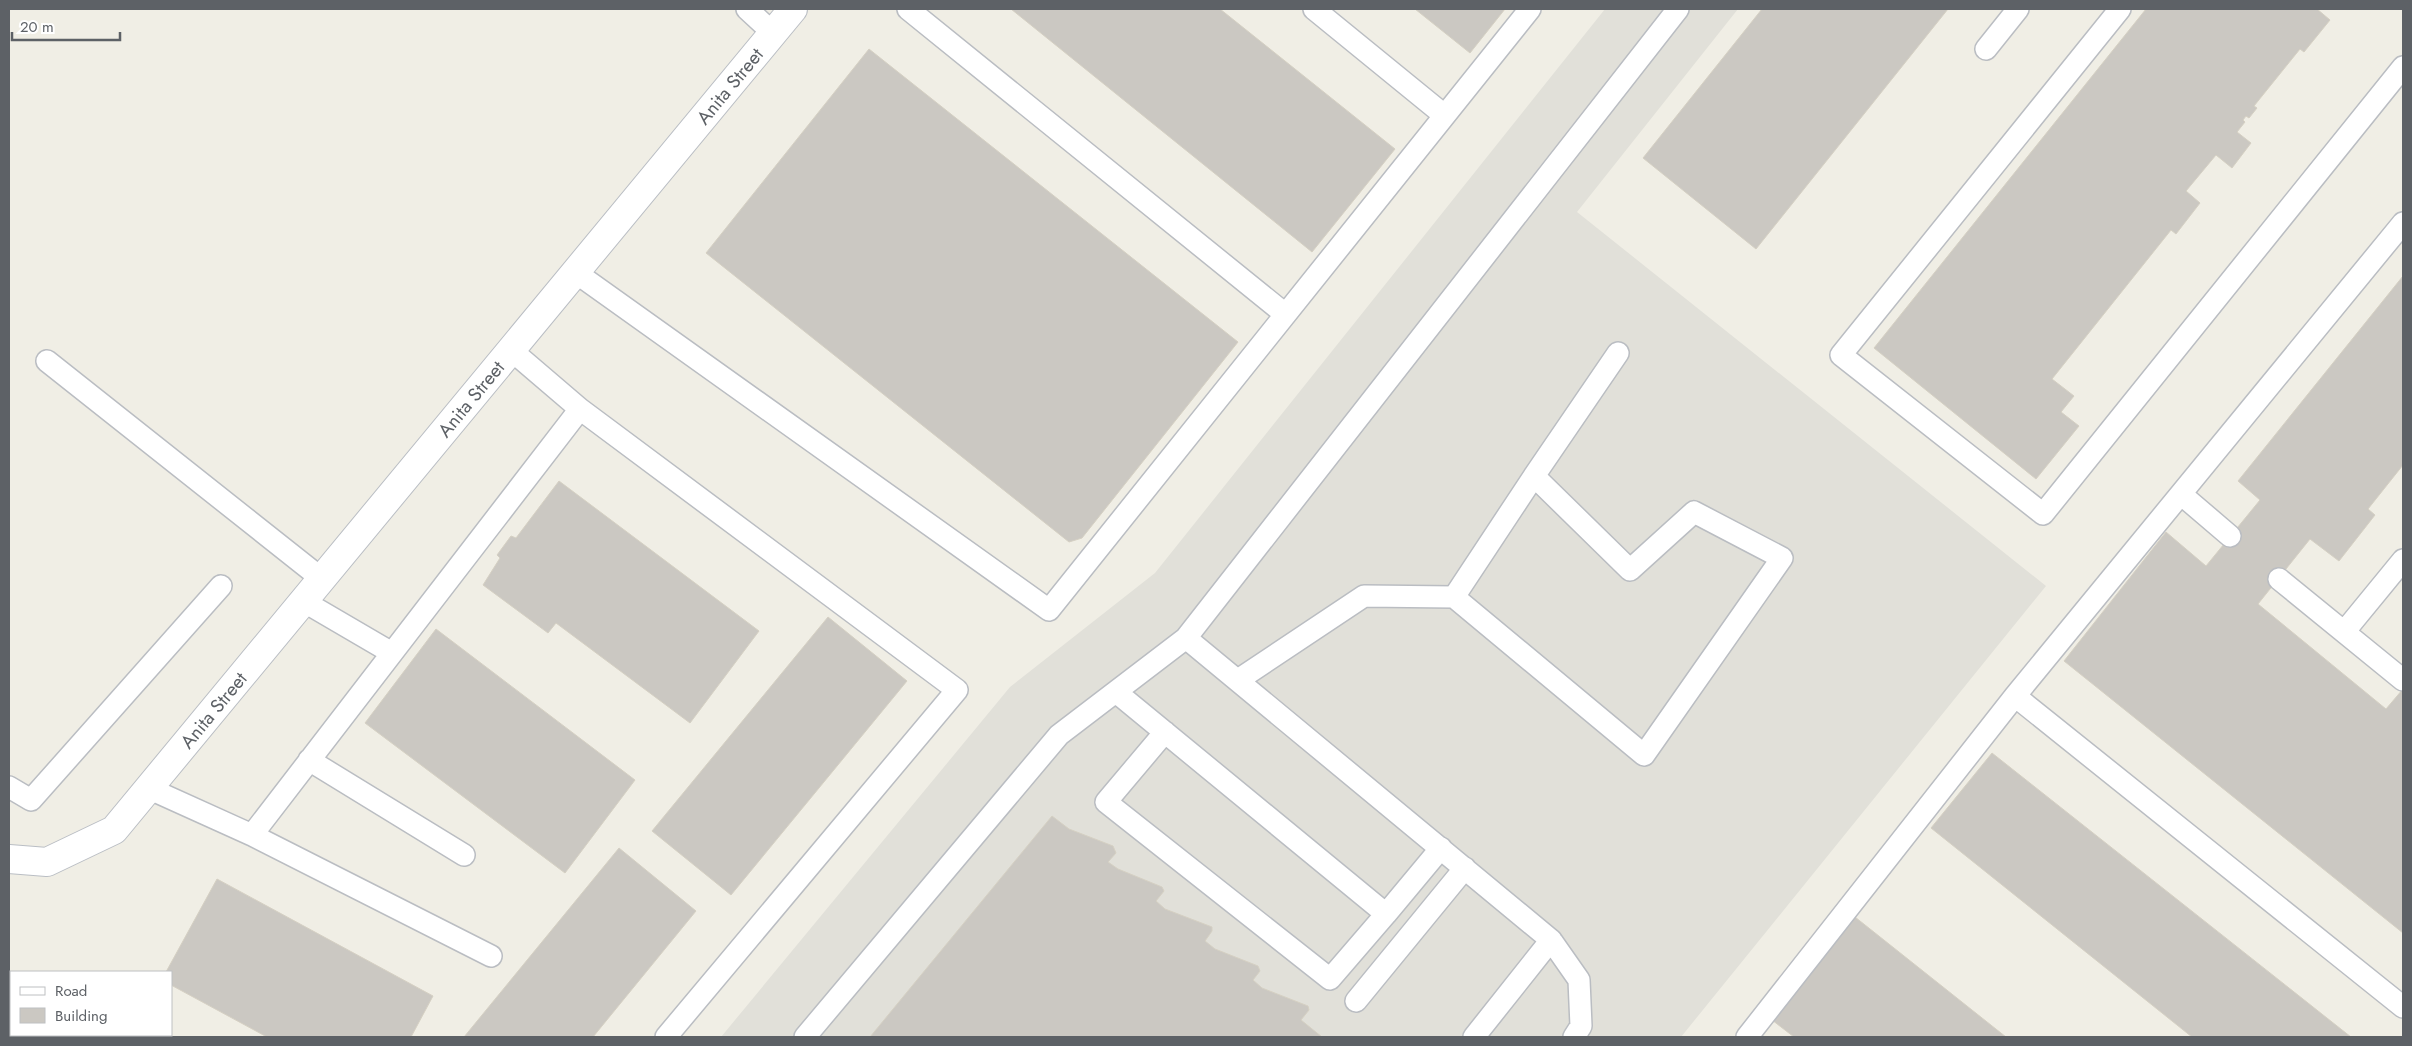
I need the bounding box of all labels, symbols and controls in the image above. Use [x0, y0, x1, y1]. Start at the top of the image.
scale bar [12, 10, 120, 42]
text: 20 m [20, 16, 54, 38]
street label: Anita Street [690, 41, 769, 130]
street label: Anita Street [431, 354, 511, 443]
street label: Anita Street [173, 666, 253, 754]
legend [10, 971, 172, 1036]
text: Road [55, 980, 87, 1002]
text: Building [55, 1005, 107, 1027]

